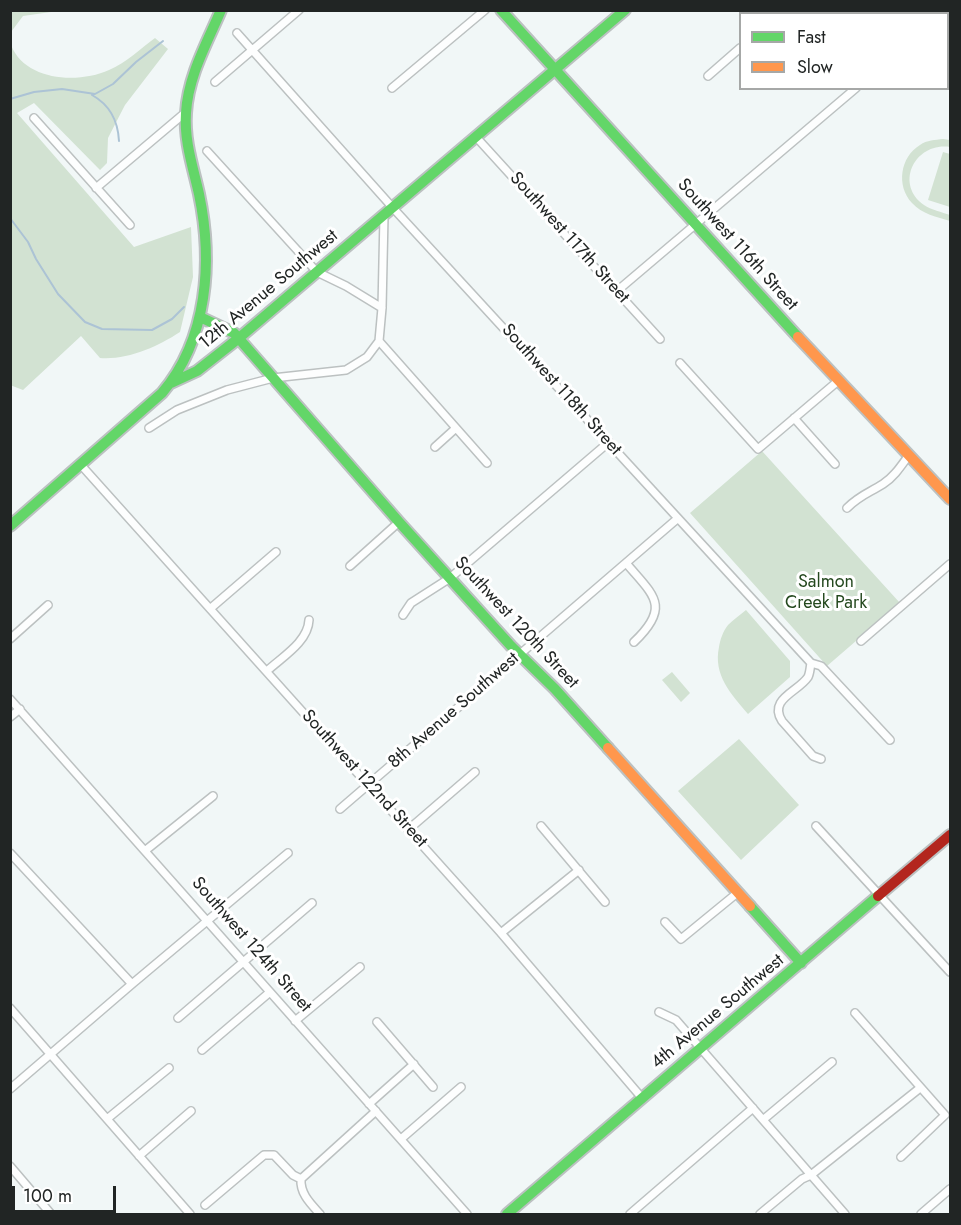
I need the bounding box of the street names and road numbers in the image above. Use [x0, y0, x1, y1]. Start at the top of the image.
street label: Southwest 117th Street [504, 168, 634, 308]
street label: Southwest 116th Street [672, 175, 802, 315]
street label: 12th Avenue Southwest [195, 226, 343, 354]
street label: Southwest 118th Street [496, 320, 626, 460]
street label: Southwest 120th Street [449, 553, 583, 693]
street label: 8th Avenue Southwest [384, 648, 524, 774]
street label: Southwest 122nd Street [297, 706, 431, 852]
street label: Southwest 124th Street [186, 873, 316, 1017]
street label: 4th Avenue Southwest [647, 950, 789, 1074]

